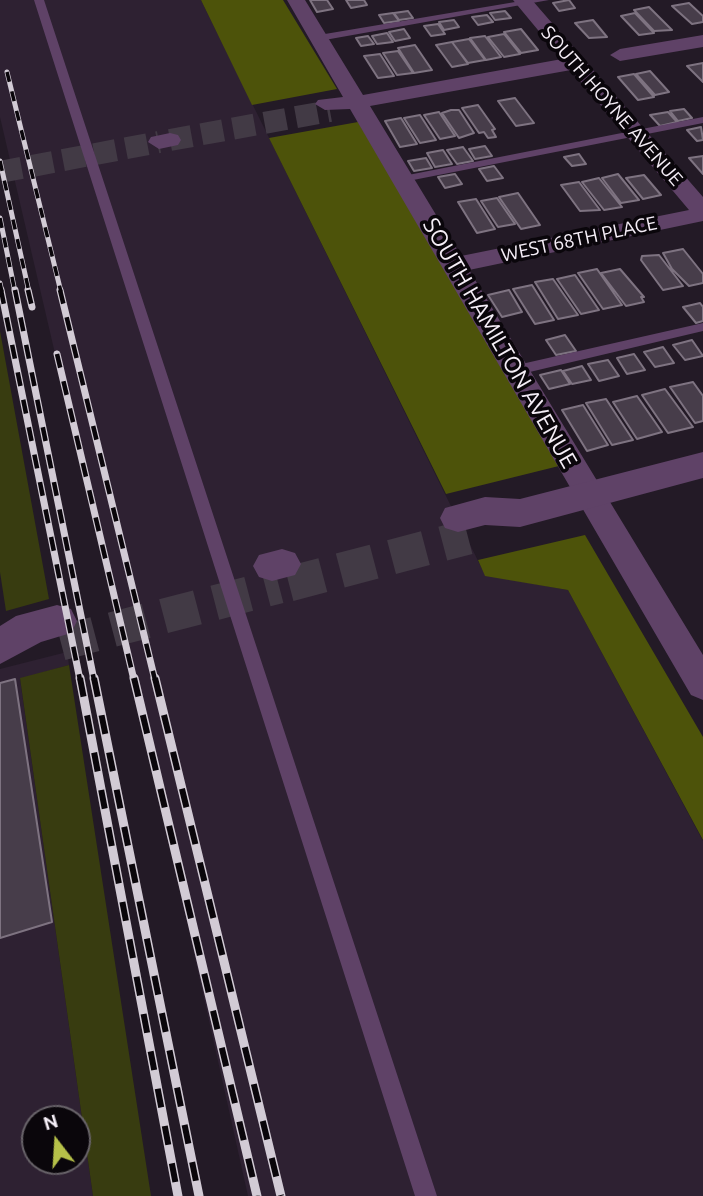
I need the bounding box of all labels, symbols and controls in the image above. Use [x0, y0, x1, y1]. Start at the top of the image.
street label: SOUTH HOYNE AVENUE [536, 22, 688, 190]
street label: WEST 68TH PLACE [499, 211, 659, 267]
street label: SOUTH HAMILTON AVENUE [417, 213, 583, 473]
north arrow [21, 1105, 91, 1175]
text: N [40, 1109, 60, 1134]

